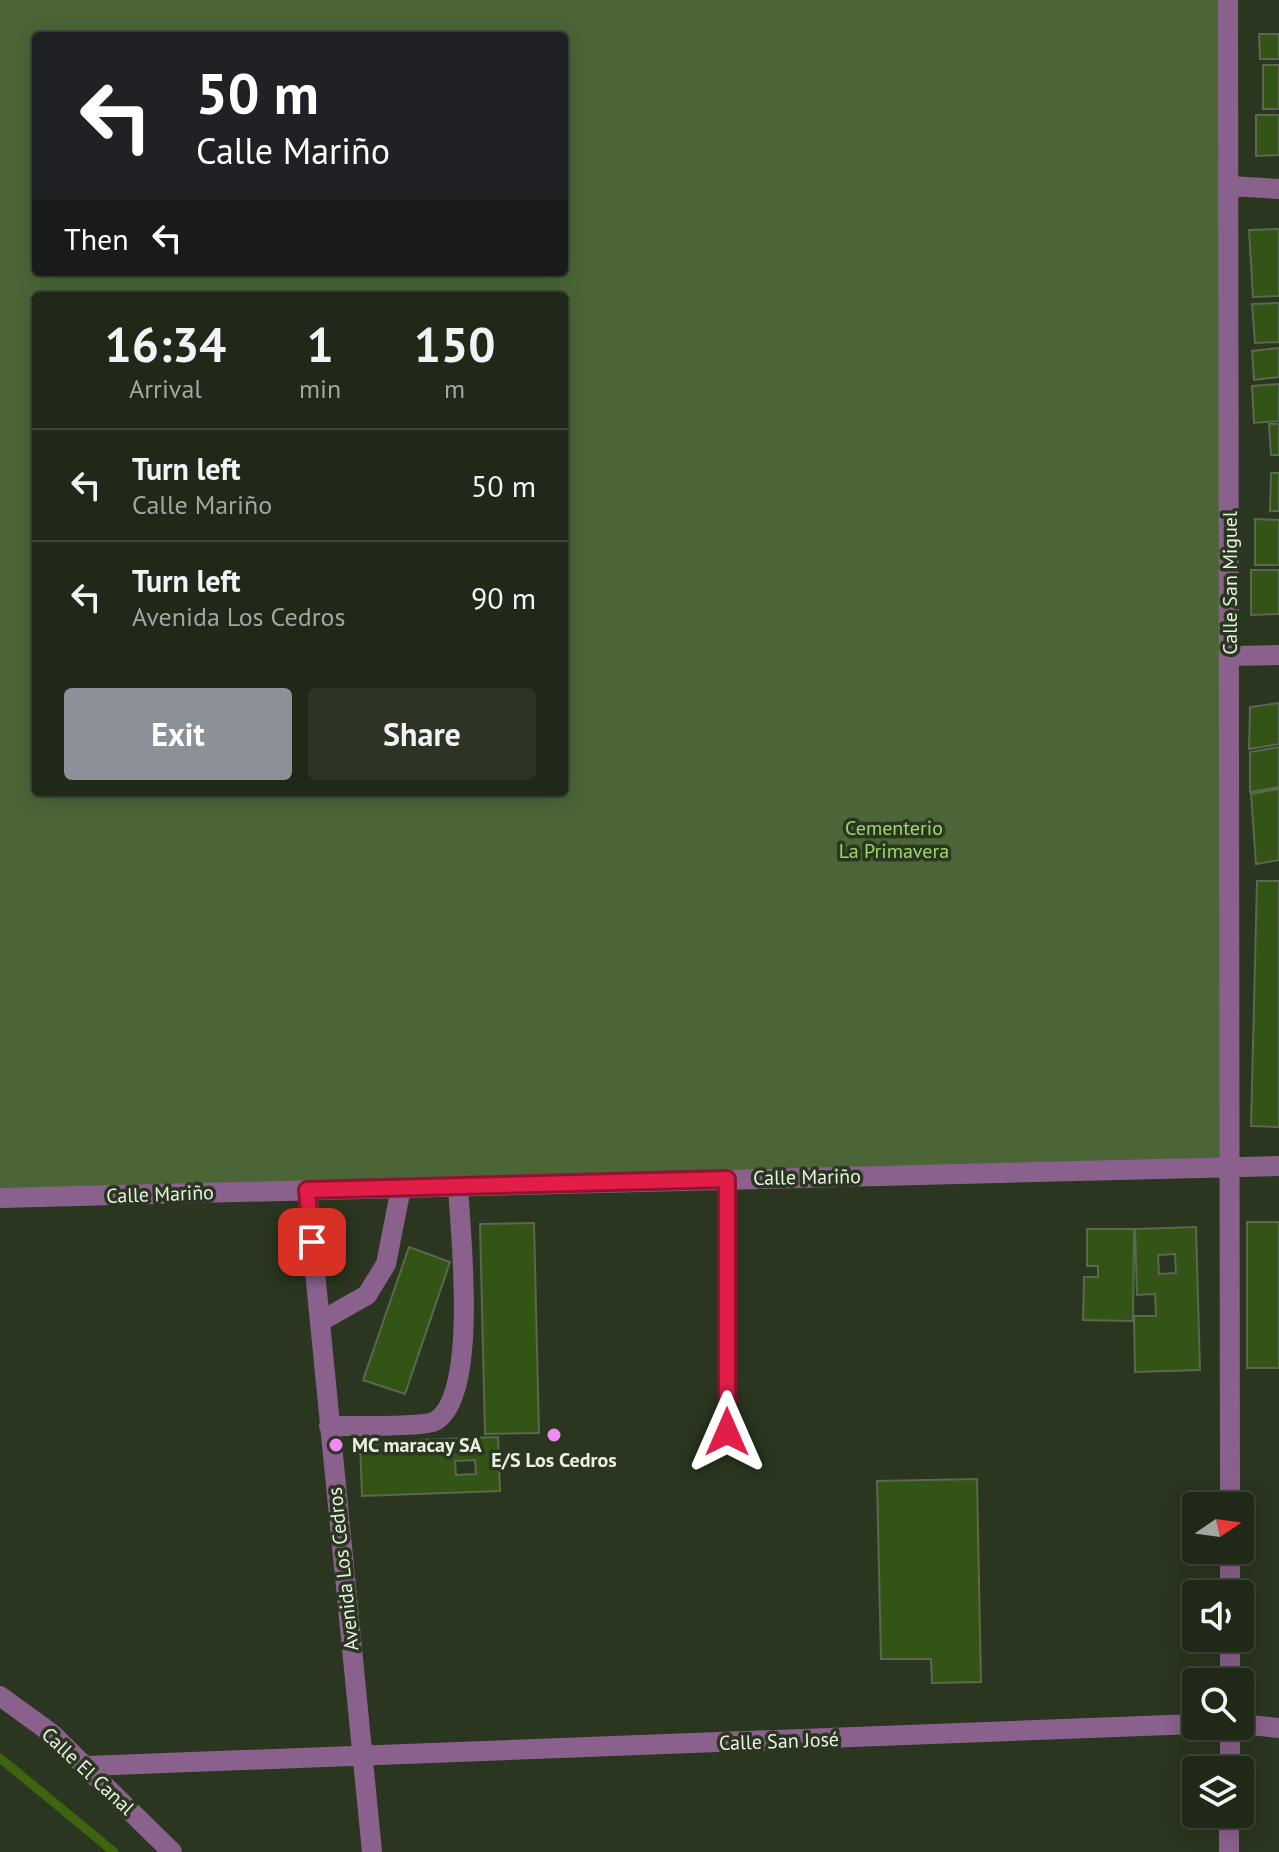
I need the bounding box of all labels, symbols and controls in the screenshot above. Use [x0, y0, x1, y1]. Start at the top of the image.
text: 50 m [196, 57, 319, 129]
icon: left [64, 64, 168, 168]
text: Calle Mariño [196, 127, 390, 174]
icon: left [145, 216, 189, 260]
text: Then [64, 219, 129, 258]
text: 16:34 [105, 313, 226, 375]
text: 1 [306, 313, 334, 375]
text: 150 [414, 313, 495, 375]
text: Arrival [129, 372, 202, 405]
text: min [299, 372, 341, 405]
text: m [444, 372, 465, 405]
text: Turn left [132, 449, 240, 488]
icon: left [64, 463, 108, 507]
text: 50 m [471, 466, 536, 505]
text: Calle Mariño [132, 488, 272, 521]
street label: Calle San Miguel [1217, 511, 1243, 655]
text: Turn left [132, 561, 240, 600]
icon: left [64, 575, 108, 619]
text: 90 m [471, 578, 536, 617]
text: Avenida Los Cedros [132, 600, 345, 633]
button: Exit [64, 688, 292, 780]
button: Share [308, 688, 536, 780]
park label: Cementerio La Primavera [839, 815, 949, 864]
street label: Calle Mariño [753, 1163, 861, 1191]
street label: Calle Mariño [106, 1179, 214, 1209]
pin [278, 1208, 346, 1276]
icon: arrive [290, 1220, 334, 1264]
position arrow [685, 1390, 769, 1474]
marker: E/S Los Cedros [545, 1426, 563, 1444]
place label: MC maracay SA [352, 1432, 482, 1458]
marker: MC maracay SA [327, 1436, 345, 1454]
place label: E/S Los Cedros [491, 1447, 617, 1473]
street label: Avenida Los Cedros [321, 1486, 365, 1652]
north arrow [1182, 1492, 1254, 1564]
map controls [1182, 1492, 1254, 1828]
button: sound [1182, 1580, 1254, 1652]
button: search [1182, 1668, 1254, 1740]
street label: Calle El Canal [36, 1721, 140, 1821]
street label: Calle San José [719, 1726, 839, 1756]
button: layers [1182, 1756, 1254, 1828]

